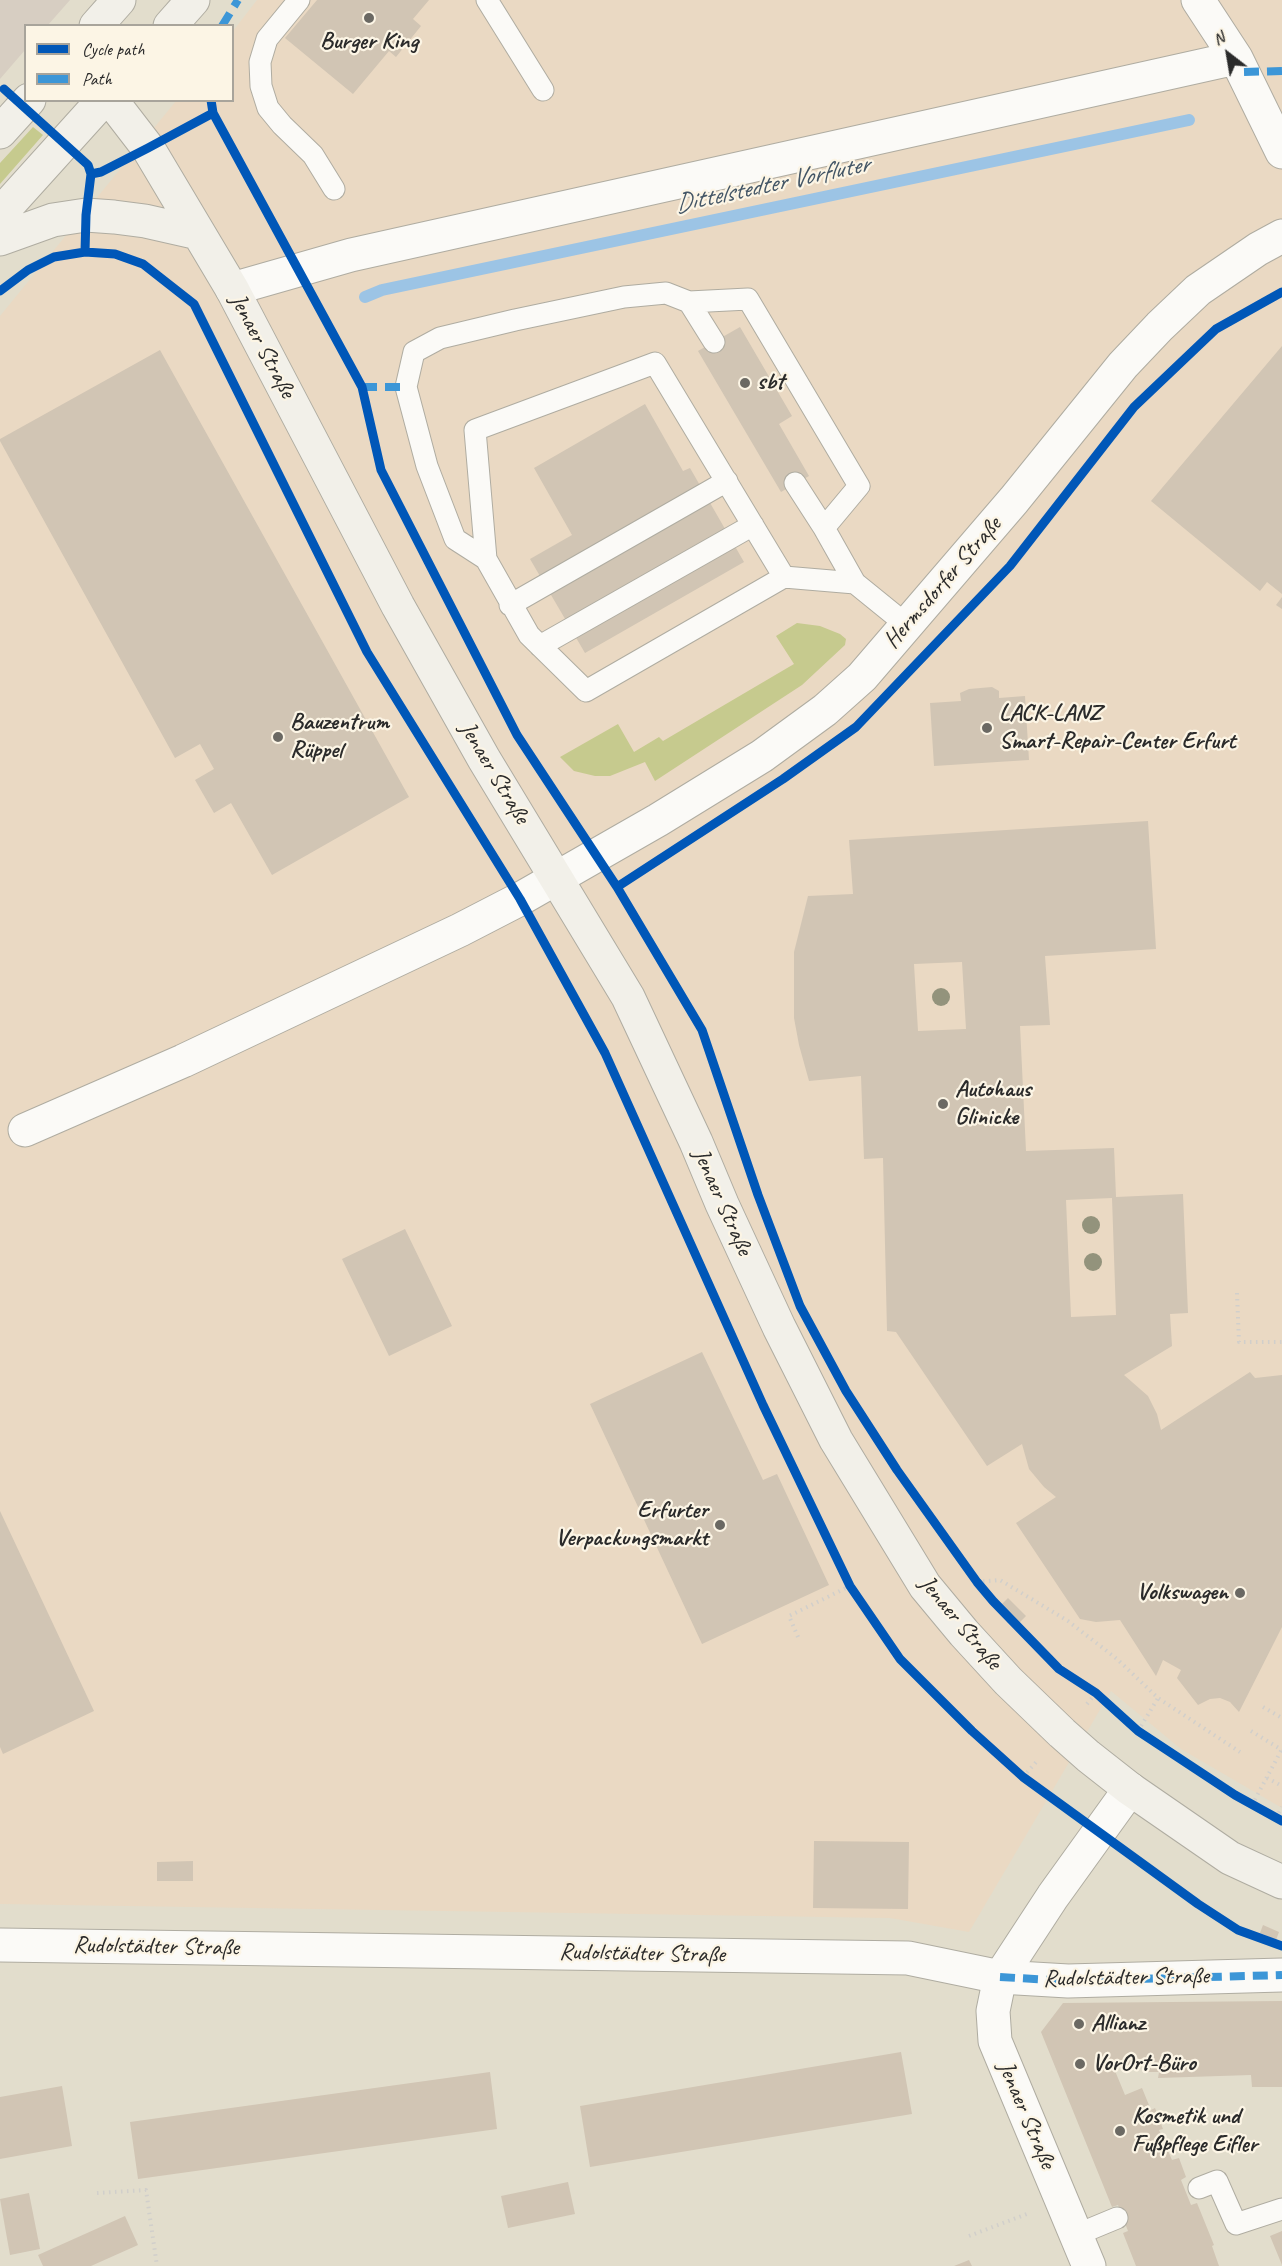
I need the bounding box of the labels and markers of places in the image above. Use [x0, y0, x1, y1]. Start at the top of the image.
marker: Burger King [362, 11, 376, 25]
place label: Burger King [320, 28, 418, 56]
place label: sbt [757, 369, 784, 397]
marker: sbt [738, 376, 752, 390]
place label: LACK-LANZ Smart-Repair-Center Erfurt [999, 700, 1236, 756]
place label: Bauzentrum Rüppel [290, 709, 389, 765]
marker: LACK-LANZ Smart-Repair-Center Erfurt [980, 721, 994, 735]
marker: Bauzentrum Rüppel [271, 730, 285, 744]
place label: Autohaus Glinicke [955, 1076, 1031, 1132]
marker: Autohaus Glinicke [936, 1097, 950, 1111]
place label: Erfurter Verpackungsmarkt [555, 1497, 708, 1553]
marker: Erfurter Verpackungsmarkt [713, 1518, 727, 1532]
place label: Volkswagen [1137, 1579, 1228, 1607]
marker: Volkswagen [1233, 1586, 1247, 1600]
place label: Allianz [1091, 2010, 1145, 2038]
marker: Allianz [1072, 2017, 1086, 2031]
place label: VorOrt-Büro [1092, 2050, 1196, 2078]
marker: VorOrt-Büro [1073, 2057, 1087, 2071]
place label: Kosmetik und Fußpflege Eifler [1132, 2103, 1257, 2159]
marker: Kosmetik und Fußpflege Eifler [1113, 2124, 1127, 2138]

